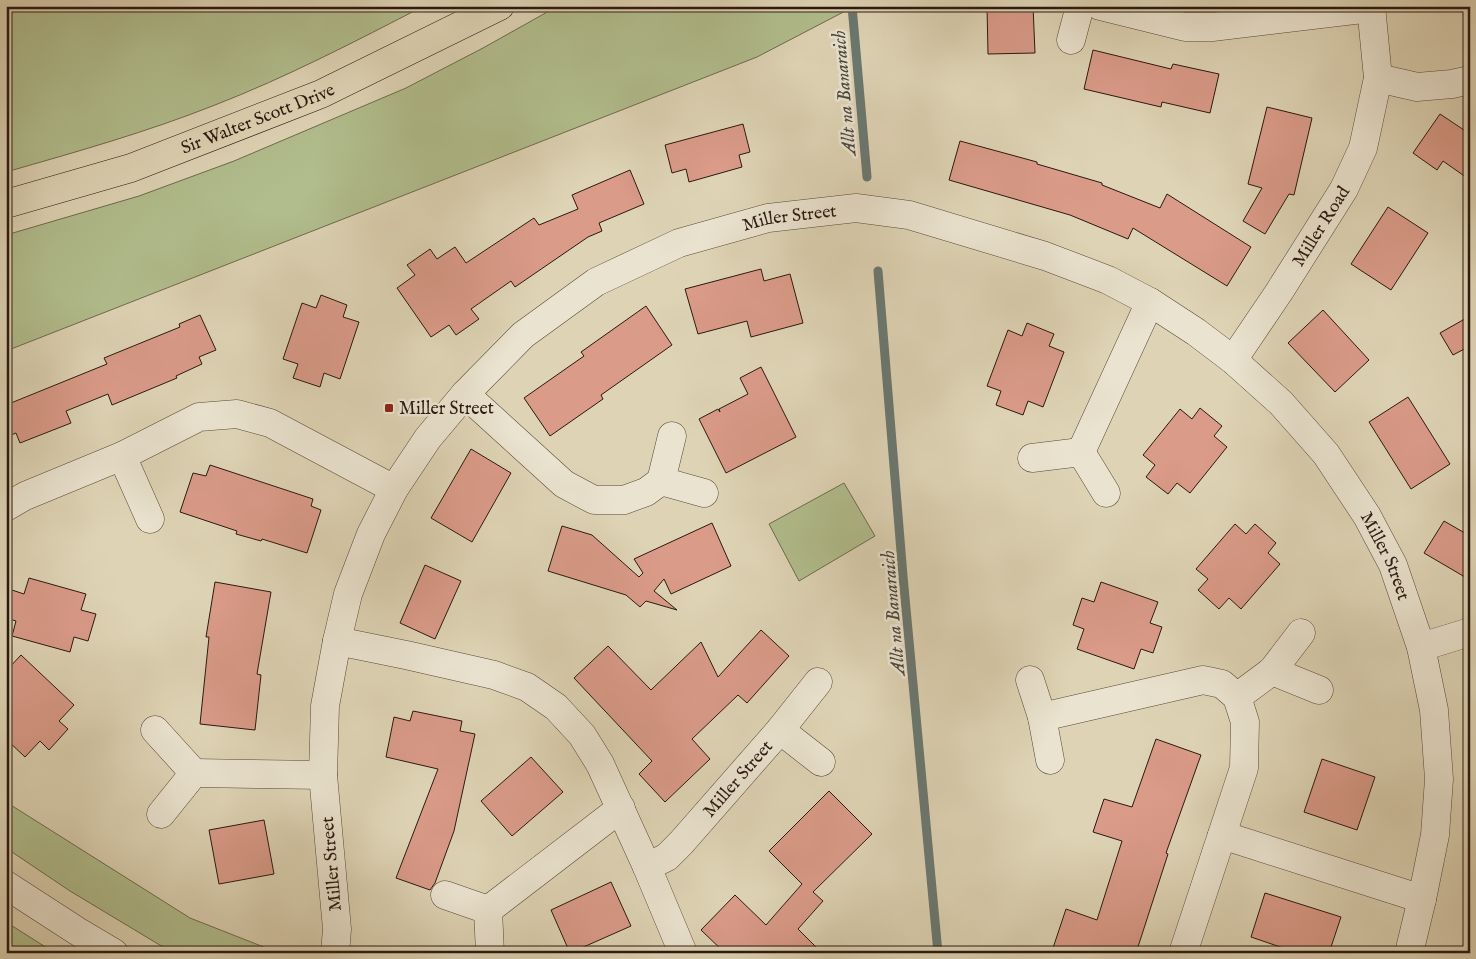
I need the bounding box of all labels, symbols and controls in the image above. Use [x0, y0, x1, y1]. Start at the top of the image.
water label: Allt na Banaraich [828, 29, 863, 158]
street label: Sir Walter Scott Drive [178, 79, 339, 160]
street label: Miller Road [1288, 182, 1356, 272]
street label: Miller Street [740, 200, 838, 238]
place label: Miller Street [399, 398, 494, 421]
marker: Miller Street [383, 402, 395, 414]
street label: Miller Street [1354, 508, 1414, 604]
water label: Allt na Banaraich [877, 549, 912, 678]
street label: Miller Street [699, 736, 779, 823]
street label: Miller Street [317, 816, 348, 912]

